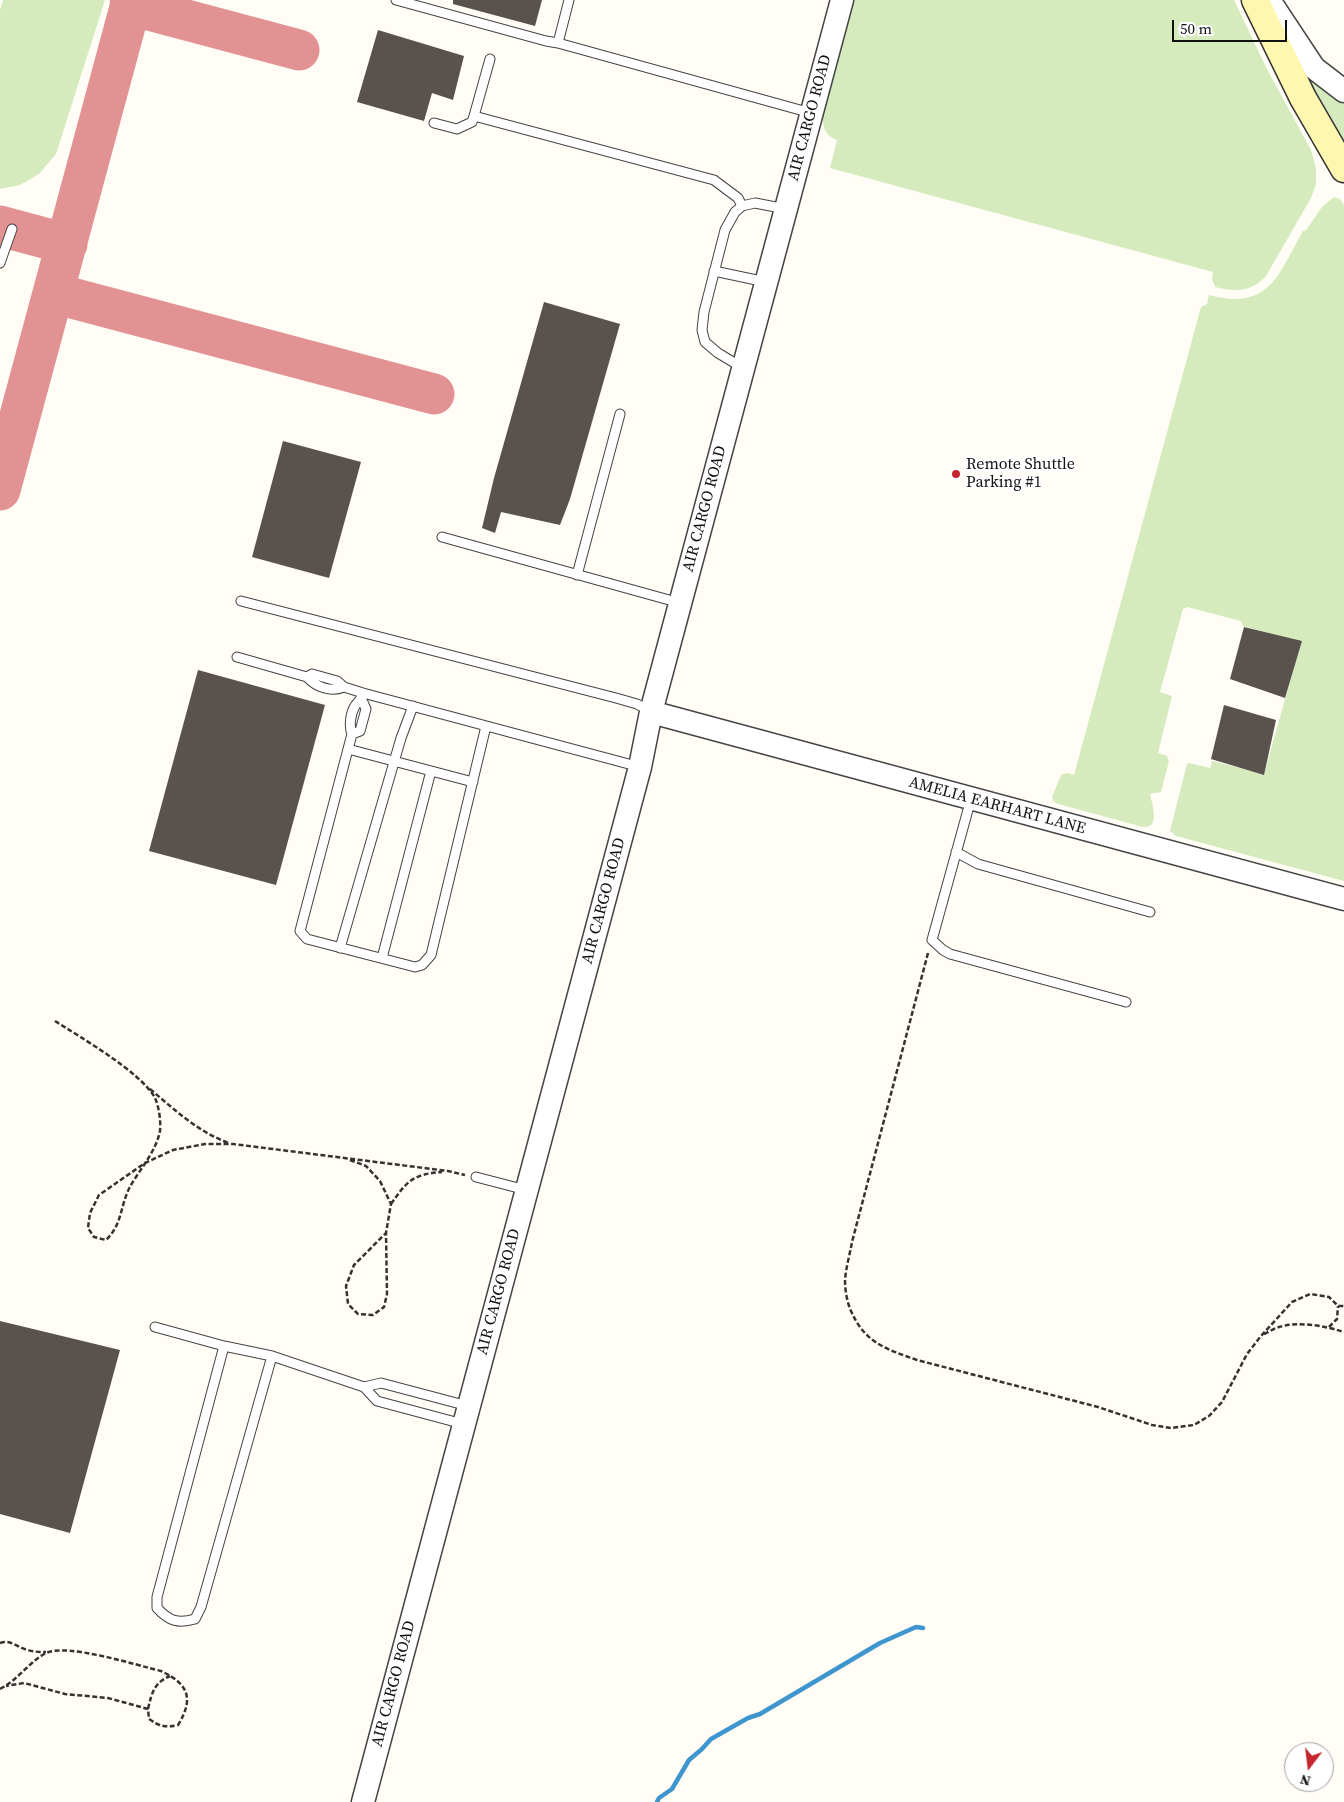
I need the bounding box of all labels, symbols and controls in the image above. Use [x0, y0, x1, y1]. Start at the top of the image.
scale bar [1174, 10, 1289, 42]
text: 50 m [1180, 18, 1212, 39]
street label: AIR CARGO ROAD [784, 53, 836, 183]
street label: AIR CARGO ROAD [679, 444, 731, 574]
place label: Remote Shuttle Parking #1 [966, 455, 1075, 493]
marker: Remote Shuttle Parking #1 [950, 468, 962, 480]
street label: AMELIA EARHART LANE [907, 773, 1087, 839]
street label: AIR CARGO ROAD [578, 836, 630, 966]
street label: AIR CARGO ROAD [473, 1227, 525, 1357]
street label: AIR CARGO ROAD [368, 1619, 420, 1749]
north arrow [1284, 1742, 1334, 1792]
text: N [1298, 1770, 1313, 1792]

